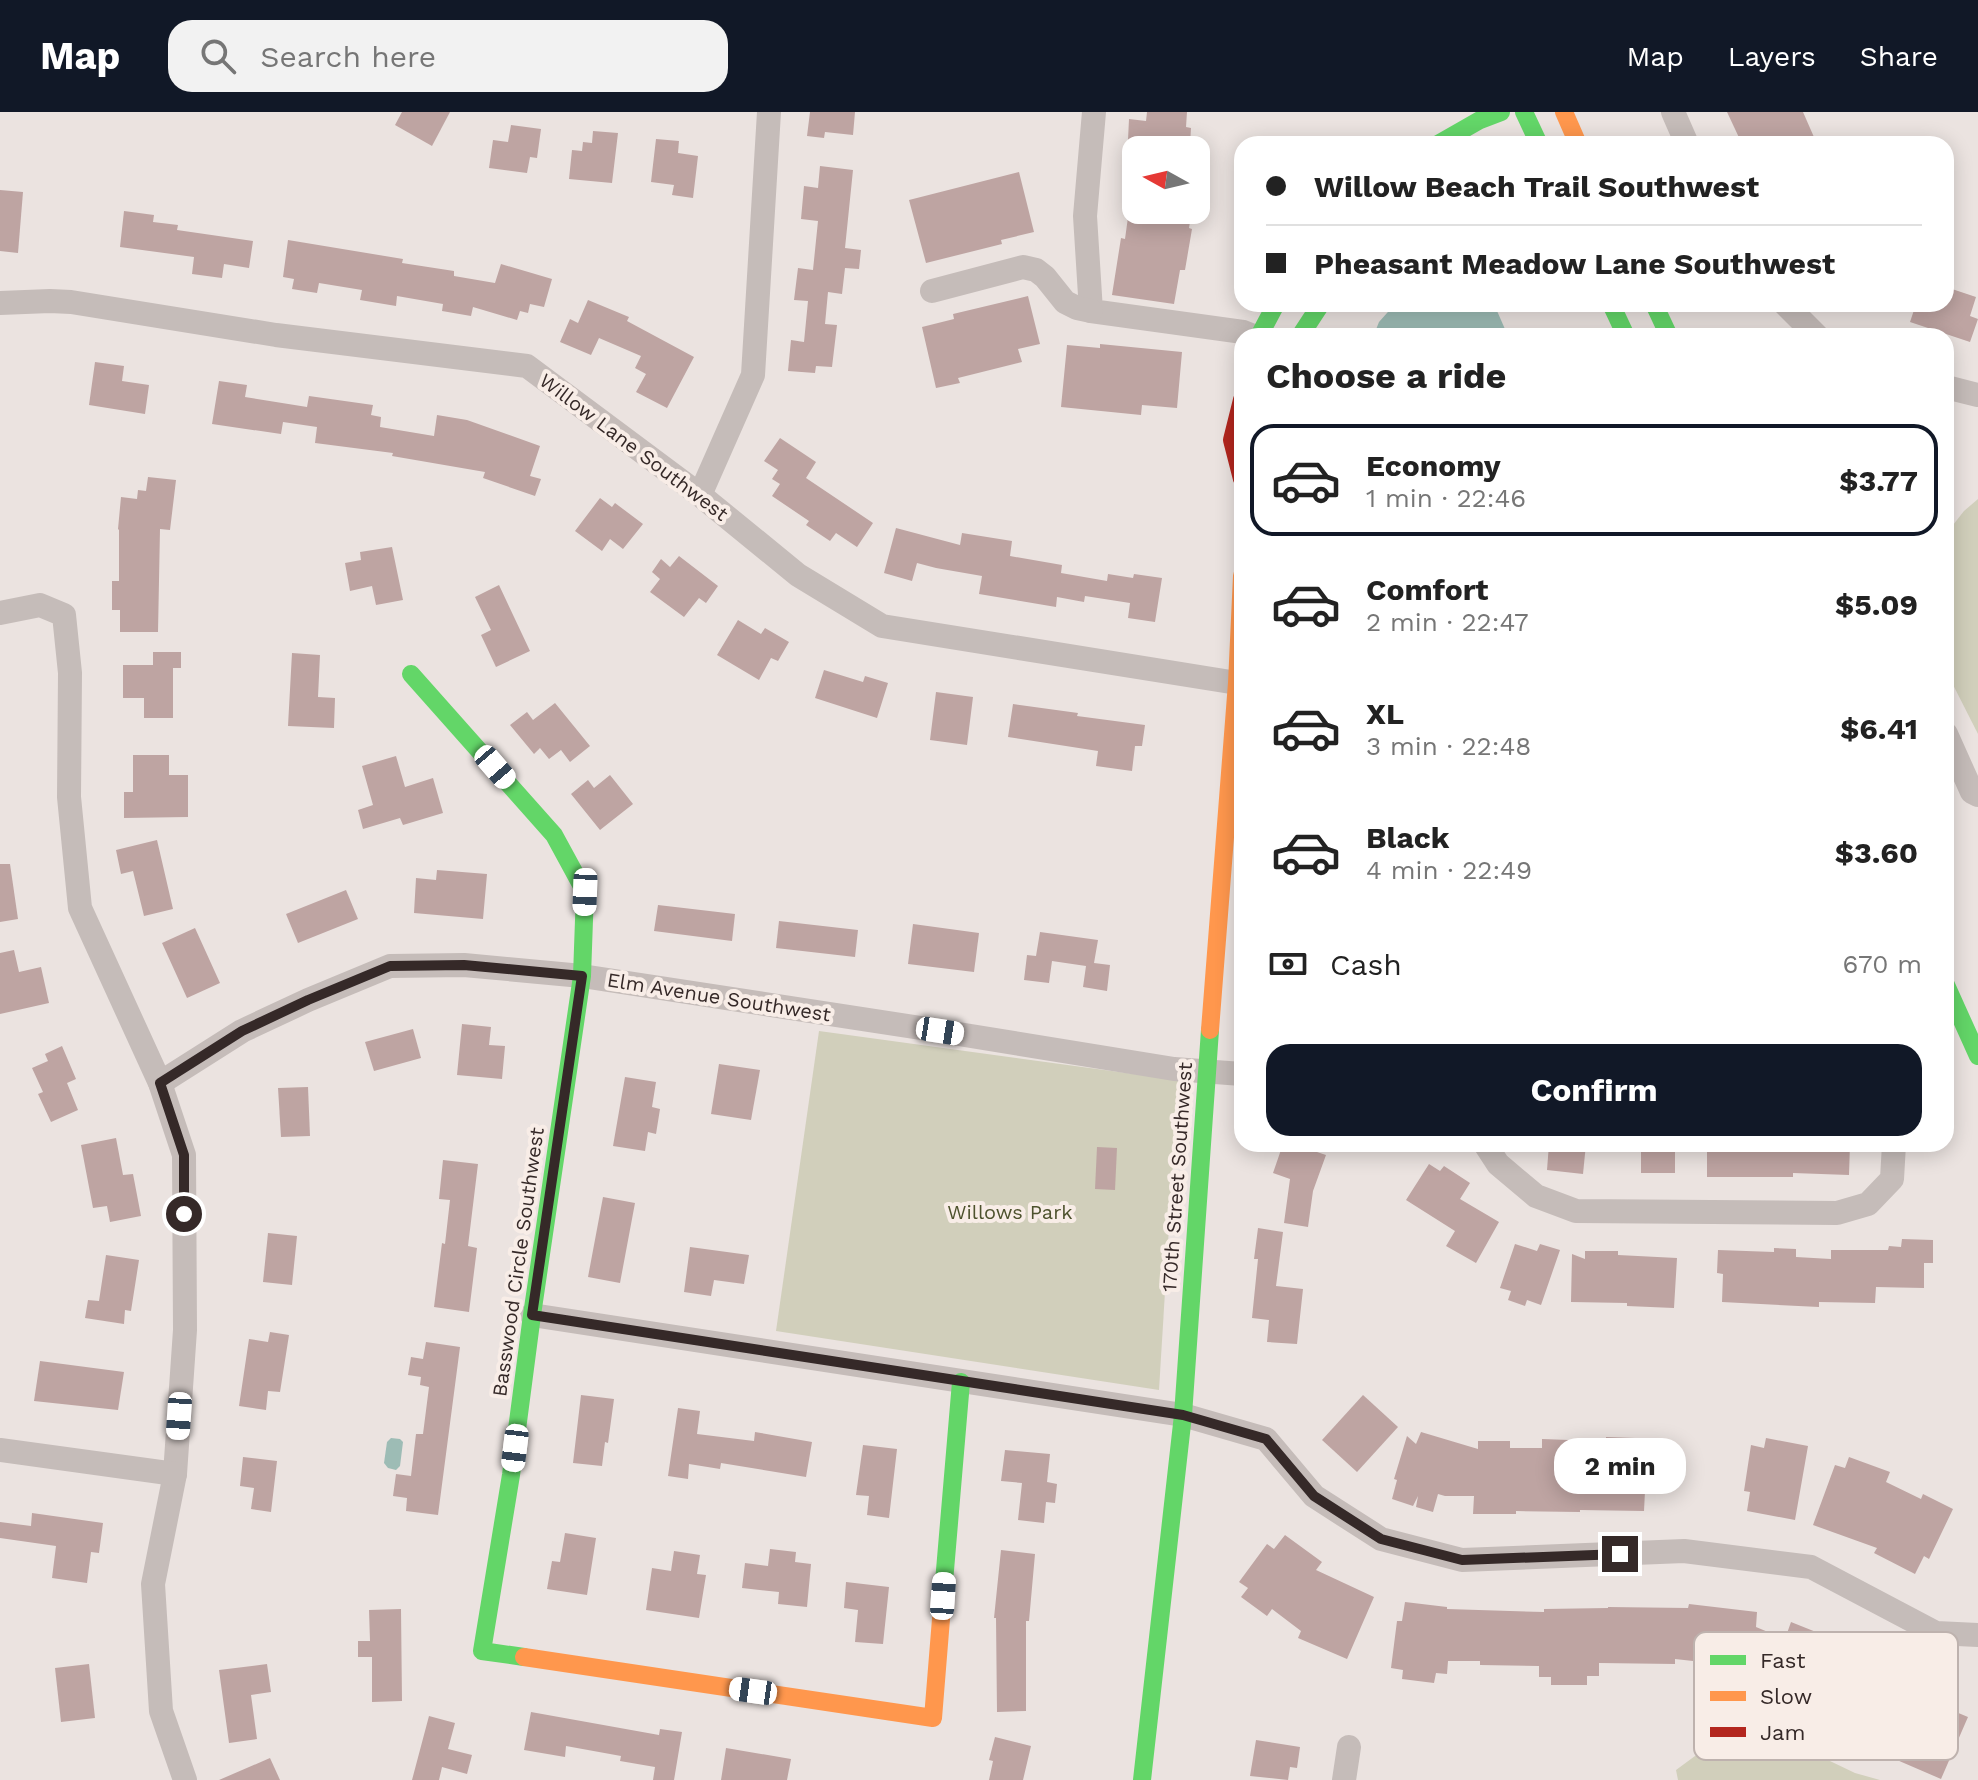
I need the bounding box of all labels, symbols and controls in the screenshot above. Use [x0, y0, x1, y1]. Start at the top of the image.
search box [168, 20, 728, 92]
text: Map [40, 34, 120, 78]
icon: search [196, 34, 240, 78]
text: Search here [260, 39, 436, 74]
text: Map [1627, 40, 1684, 73]
text: Layers [1728, 40, 1816, 73]
text: Share [1860, 40, 1938, 73]
north arrow [1122, 136, 1210, 224]
map controls [1122, 136, 1210, 224]
text: Willow Beach Trail Southwest [1314, 169, 1759, 204]
text: Pheasant Meadow Lane Southwest [1314, 246, 1835, 281]
text: Choose a ride [1266, 355, 1506, 397]
street label: Willow Lane Southwest [535, 368, 734, 526]
icon: car [1270, 444, 1342, 516]
text: Economy [1366, 448, 1501, 483]
text: $3.77 [1839, 463, 1918, 498]
text: 1 min · 22:46 [1366, 483, 1526, 513]
icon: car [1270, 568, 1342, 640]
text: Comfort [1366, 572, 1488, 607]
text: $5.09 [1835, 587, 1918, 622]
text: 2 min · 22:47 [1366, 607, 1529, 637]
icon: car [1270, 692, 1342, 764]
text: XL [1366, 696, 1404, 731]
text: $6.41 [1840, 711, 1918, 746]
text: 3 min · 22:48 [1366, 731, 1531, 761]
car [470, 741, 520, 793]
icon: car [1270, 816, 1342, 888]
text: Black [1366, 820, 1450, 855]
text: $3.60 [1835, 835, 1918, 870]
text: 4 min · 22:49 [1366, 855, 1532, 885]
car [572, 868, 598, 916]
icon: cash [1266, 942, 1310, 986]
text: Cash [1330, 947, 1402, 982]
text: 670 m [1843, 949, 1922, 979]
street label: Elm Avenue Southwest [605, 967, 833, 1027]
car [914, 1015, 966, 1047]
button: Confirm [1266, 1044, 1922, 1136]
street label: 170th Street Southwest [1157, 1061, 1197, 1293]
street label: Basswood Circle Southwest [487, 1125, 549, 1398]
route start [166, 1196, 202, 1232]
park label: Willows Park [947, 1200, 1073, 1224]
car [165, 1391, 193, 1441]
car [500, 1423, 530, 1473]
callout: 2 min [1554, 1438, 1686, 1494]
text: 2 min [1584, 1451, 1656, 1481]
route end [1602, 1536, 1638, 1572]
car [929, 1571, 957, 1621]
legend [1694, 1632, 1958, 1760]
text: Fast [1760, 1648, 1806, 1673]
car [728, 1676, 778, 1706]
text: Slow [1760, 1684, 1812, 1709]
text: Jam [1760, 1720, 1805, 1745]

